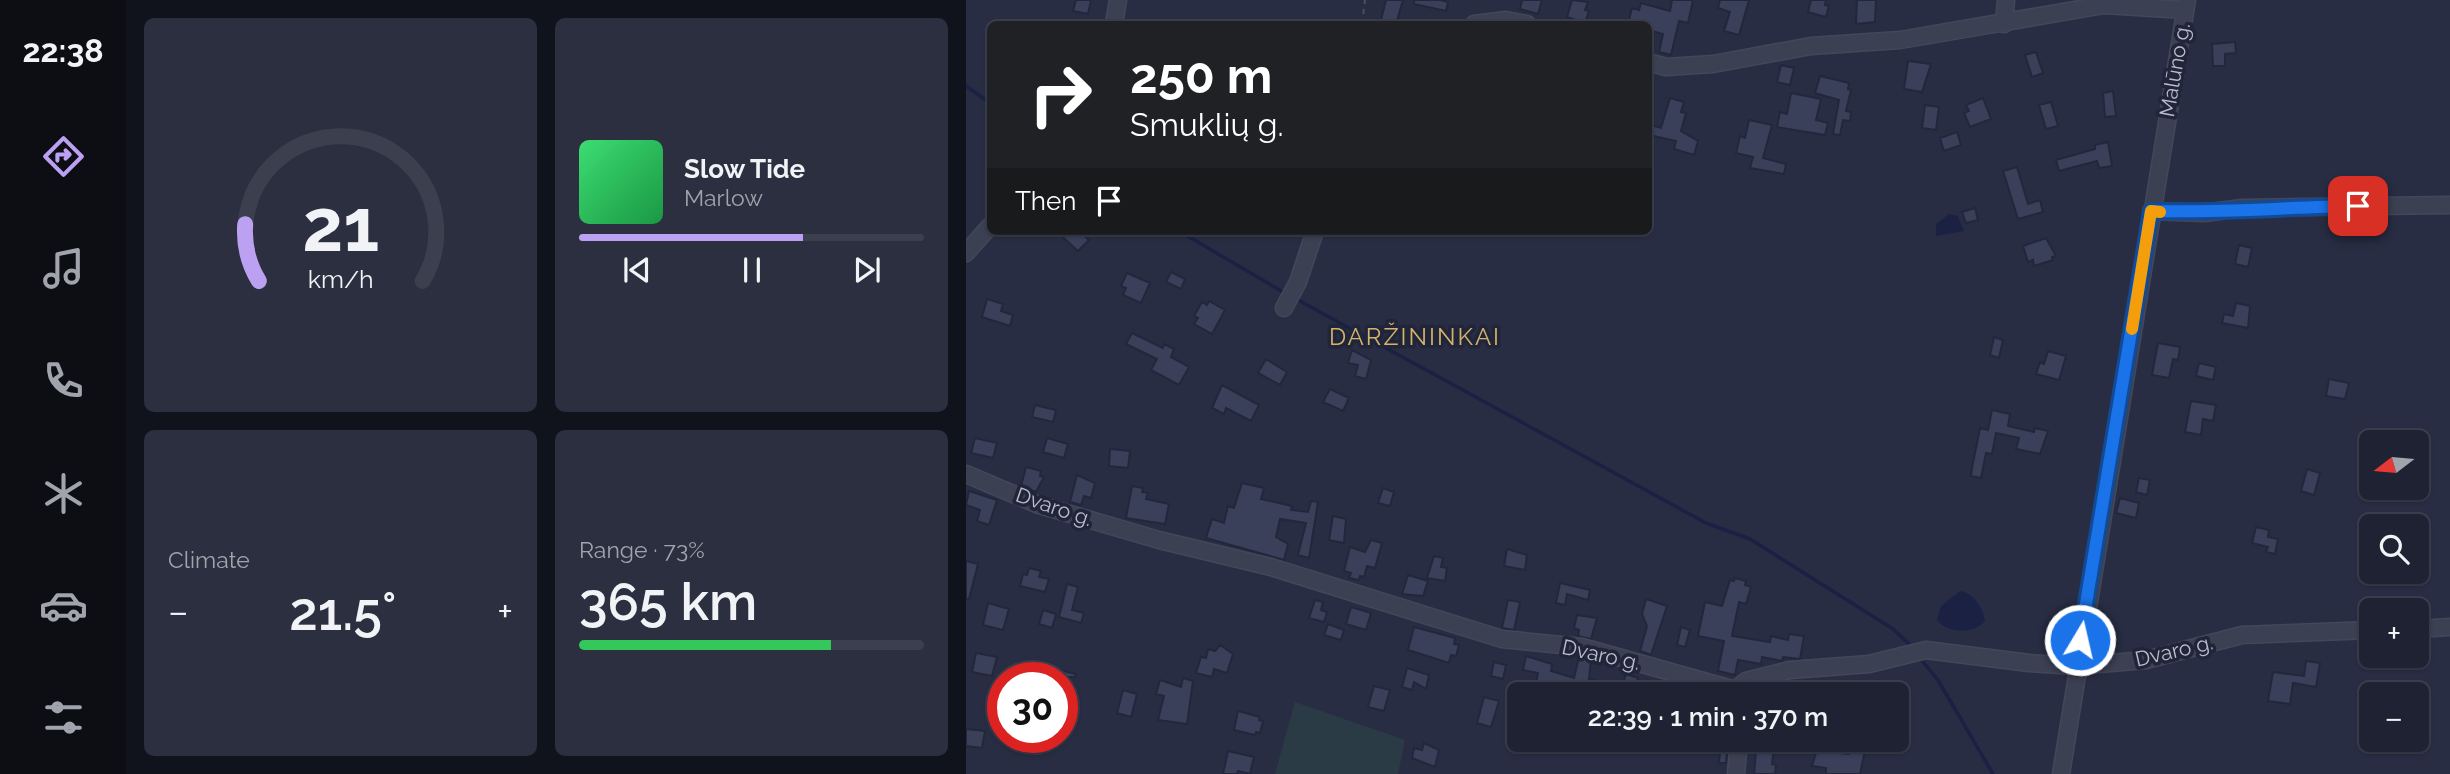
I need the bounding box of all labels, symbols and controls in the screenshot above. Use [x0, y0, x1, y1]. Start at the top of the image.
street label: Malūno g. [2154, 21, 2195, 119]
text: 22:38 [22, 32, 104, 69]
text: 250 m [1130, 47, 1272, 104]
icon: right [1015, 49, 1106, 140]
text: Smuklių g. [1130, 106, 1283, 143]
icon: directions [39, 132, 88, 181]
text: Slow Tide [684, 154, 805, 184]
pin [2328, 176, 2388, 236]
icon: arrive [1090, 182, 1128, 220]
text: 21 [302, 183, 379, 268]
text: Marlow [684, 184, 763, 211]
text: Then [1015, 186, 1076, 216]
icon: arrive [2339, 187, 2377, 225]
icon: music [39, 244, 88, 293]
icon: previous [618, 251, 656, 289]
icon: pause [733, 251, 771, 289]
icon: next [848, 251, 886, 289]
text: km/h [308, 264, 373, 294]
district label: DARŽININKAI [1329, 322, 1501, 351]
icon: phone [39, 356, 88, 405]
north arrow [2359, 430, 2429, 500]
map controls [2359, 430, 2429, 752]
icon: climate [39, 469, 88, 518]
street label: Dvaro g. [1013, 482, 1096, 531]
button: search [2359, 514, 2429, 584]
text: Range · 73% [579, 536, 705, 563]
text: Climate [168, 546, 250, 573]
text: 365 km [579, 571, 757, 632]
icon: car [39, 581, 88, 630]
text: 21.5° [289, 581, 396, 642]
text: − [168, 589, 188, 634]
text: + [497, 589, 513, 634]
button: + [2359, 598, 2429, 668]
position arrow [2043, 603, 2117, 677]
street label: Dvaro g. [2132, 629, 2215, 672]
street label: Dvaro g. [1560, 634, 1642, 675]
speed limit sign: 30 [987, 662, 1078, 753]
button: − [2359, 682, 2429, 752]
icon: filters [39, 693, 88, 742]
text: 22:39 · 1 min · 370 m [1588, 702, 1828, 732]

